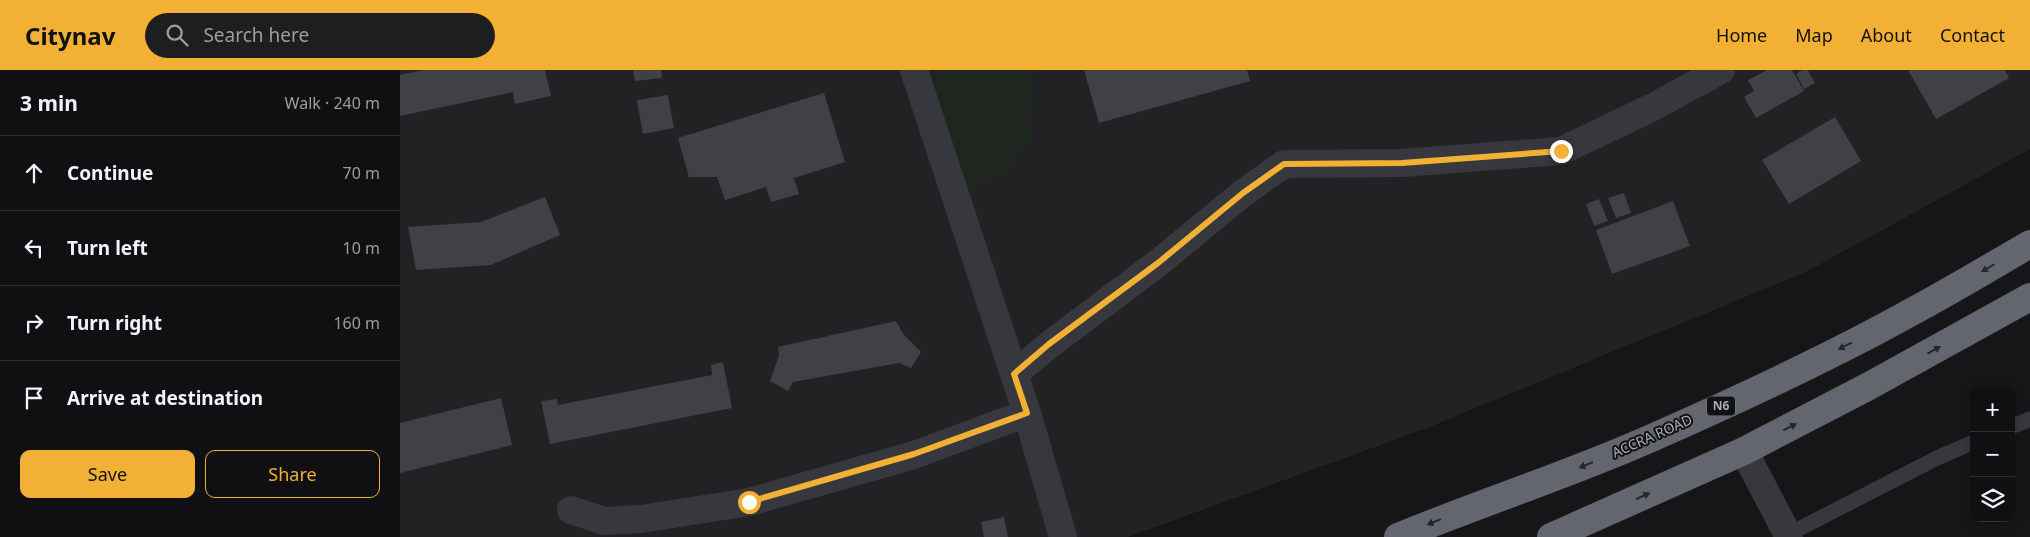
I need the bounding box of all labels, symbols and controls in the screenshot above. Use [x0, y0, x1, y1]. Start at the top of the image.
search box [145, 13, 495, 58]
text: Citynav [25, 19, 115, 52]
icon: search [163, 21, 191, 49]
text: Search here [203, 22, 309, 48]
text: Home [1716, 23, 1767, 47]
text: Map [1795, 23, 1833, 47]
text: About [1861, 23, 1912, 47]
text: Contact [1940, 23, 2005, 47]
text: 3 min [20, 89, 78, 117]
text: Walk · 240 m [285, 92, 380, 114]
route end [1550, 140, 1573, 163]
icon: ahead [20, 159, 48, 187]
text: Continue [67, 160, 153, 186]
text: 70 m [343, 162, 380, 184]
icon: left [20, 234, 48, 262]
text: Turn left [67, 235, 148, 261]
text: 10 m [343, 237, 380, 259]
one-way arrow [1981, 264, 1994, 273]
icon: right [20, 309, 48, 337]
text: Turn right [67, 310, 162, 336]
text: 160 m [333, 312, 380, 334]
one-way arrow [1838, 342, 1852, 350]
one-way arrow [1927, 346, 1940, 355]
icon: arrive [20, 384, 48, 412]
text: Arrive at destination [67, 385, 263, 411]
map controls [1970, 387, 2015, 522]
button: + [1970, 387, 2015, 432]
road number: N6 [1707, 396, 1735, 416]
street label: ACCRA ROAD [1609, 409, 1695, 462]
one-way arrow [1783, 423, 1798, 431]
button: − [1970, 432, 2015, 477]
button: Save [20, 450, 195, 498]
button: Share [205, 450, 380, 498]
one-way arrow [1579, 461, 1593, 469]
button: layers [1970, 477, 2015, 522]
route start [738, 491, 761, 514]
one-way arrow [1636, 491, 1650, 499]
one-way arrow [1426, 518, 1441, 526]

